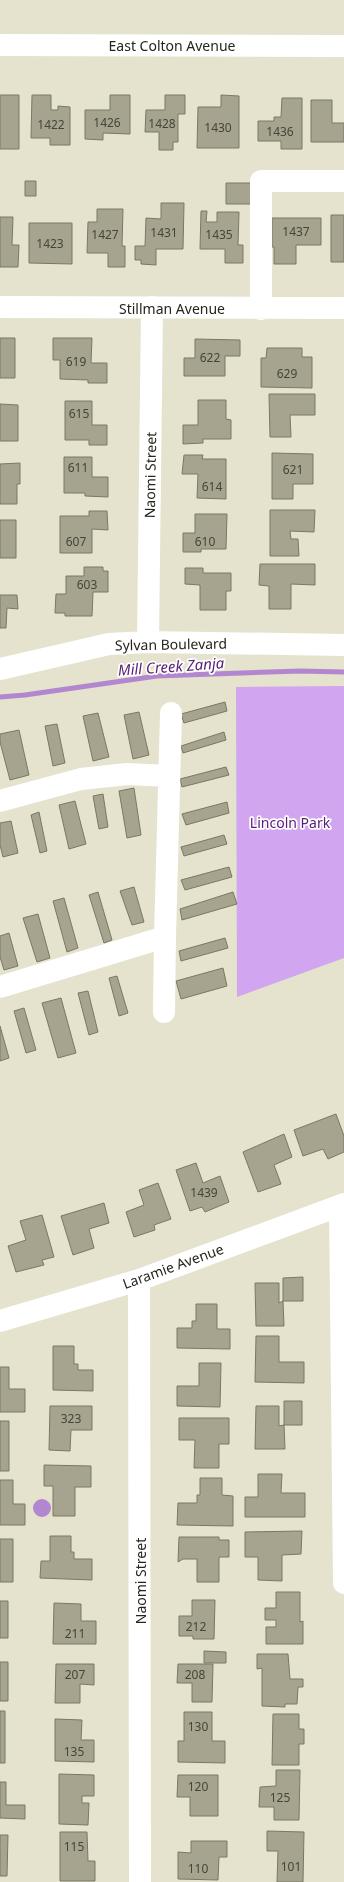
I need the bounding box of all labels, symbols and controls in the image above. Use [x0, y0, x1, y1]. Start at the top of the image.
street label: East Colton Avenue [109, 36, 236, 55]
house number: 1426 [93, 114, 121, 131]
house number: 1428 [148, 115, 176, 132]
house number: 1422 [37, 116, 65, 133]
house number: 1430 [204, 119, 232, 136]
house number: 1436 [266, 123, 294, 140]
house number: 1437 [282, 223, 310, 240]
house number: 1431 [150, 224, 178, 241]
house number: 1427 [91, 226, 119, 243]
house number: 1435 [205, 226, 233, 243]
house number: 1423 [36, 235, 64, 252]
street label: Stillman Avenue [119, 299, 225, 318]
house number: 622 [200, 349, 220, 366]
house number: 619 [66, 353, 86, 370]
house number: 629 [277, 365, 297, 382]
house number: 615 [69, 405, 89, 422]
street label: Naomi Street [140, 432, 160, 518]
house number: 611 [68, 459, 88, 476]
house number: 621 [283, 461, 303, 478]
house number: 614 [202, 478, 222, 495]
house number: 607 [66, 533, 86, 550]
house number: 610 [195, 533, 215, 550]
house number: 603 [77, 576, 97, 593]
street label: Sylvan Boulevard [115, 634, 227, 654]
water label: Mill Creek Zanja [117, 652, 225, 680]
park label: Lincoln Park [250, 813, 331, 832]
house number: 1439 [190, 1184, 218, 1201]
street label: Laramie Avenue [120, 1239, 226, 1293]
house number: 323 [61, 1410, 81, 1427]
street label: Naomi Street [131, 1538, 150, 1624]
house number: 212 [186, 1618, 206, 1635]
house number: 211 [65, 1625, 85, 1642]
house number: 207 [65, 1666, 85, 1683]
house number: 208 [185, 1666, 205, 1683]
house number: 130 [188, 1718, 208, 1735]
house number: 135 [64, 1743, 84, 1760]
house number: 120 [188, 1778, 208, 1795]
house number: 125 [270, 1789, 290, 1806]
house number: 115 [64, 1838, 84, 1855]
house number: 101 [281, 1858, 301, 1875]
house number: 110 [188, 1860, 208, 1877]

